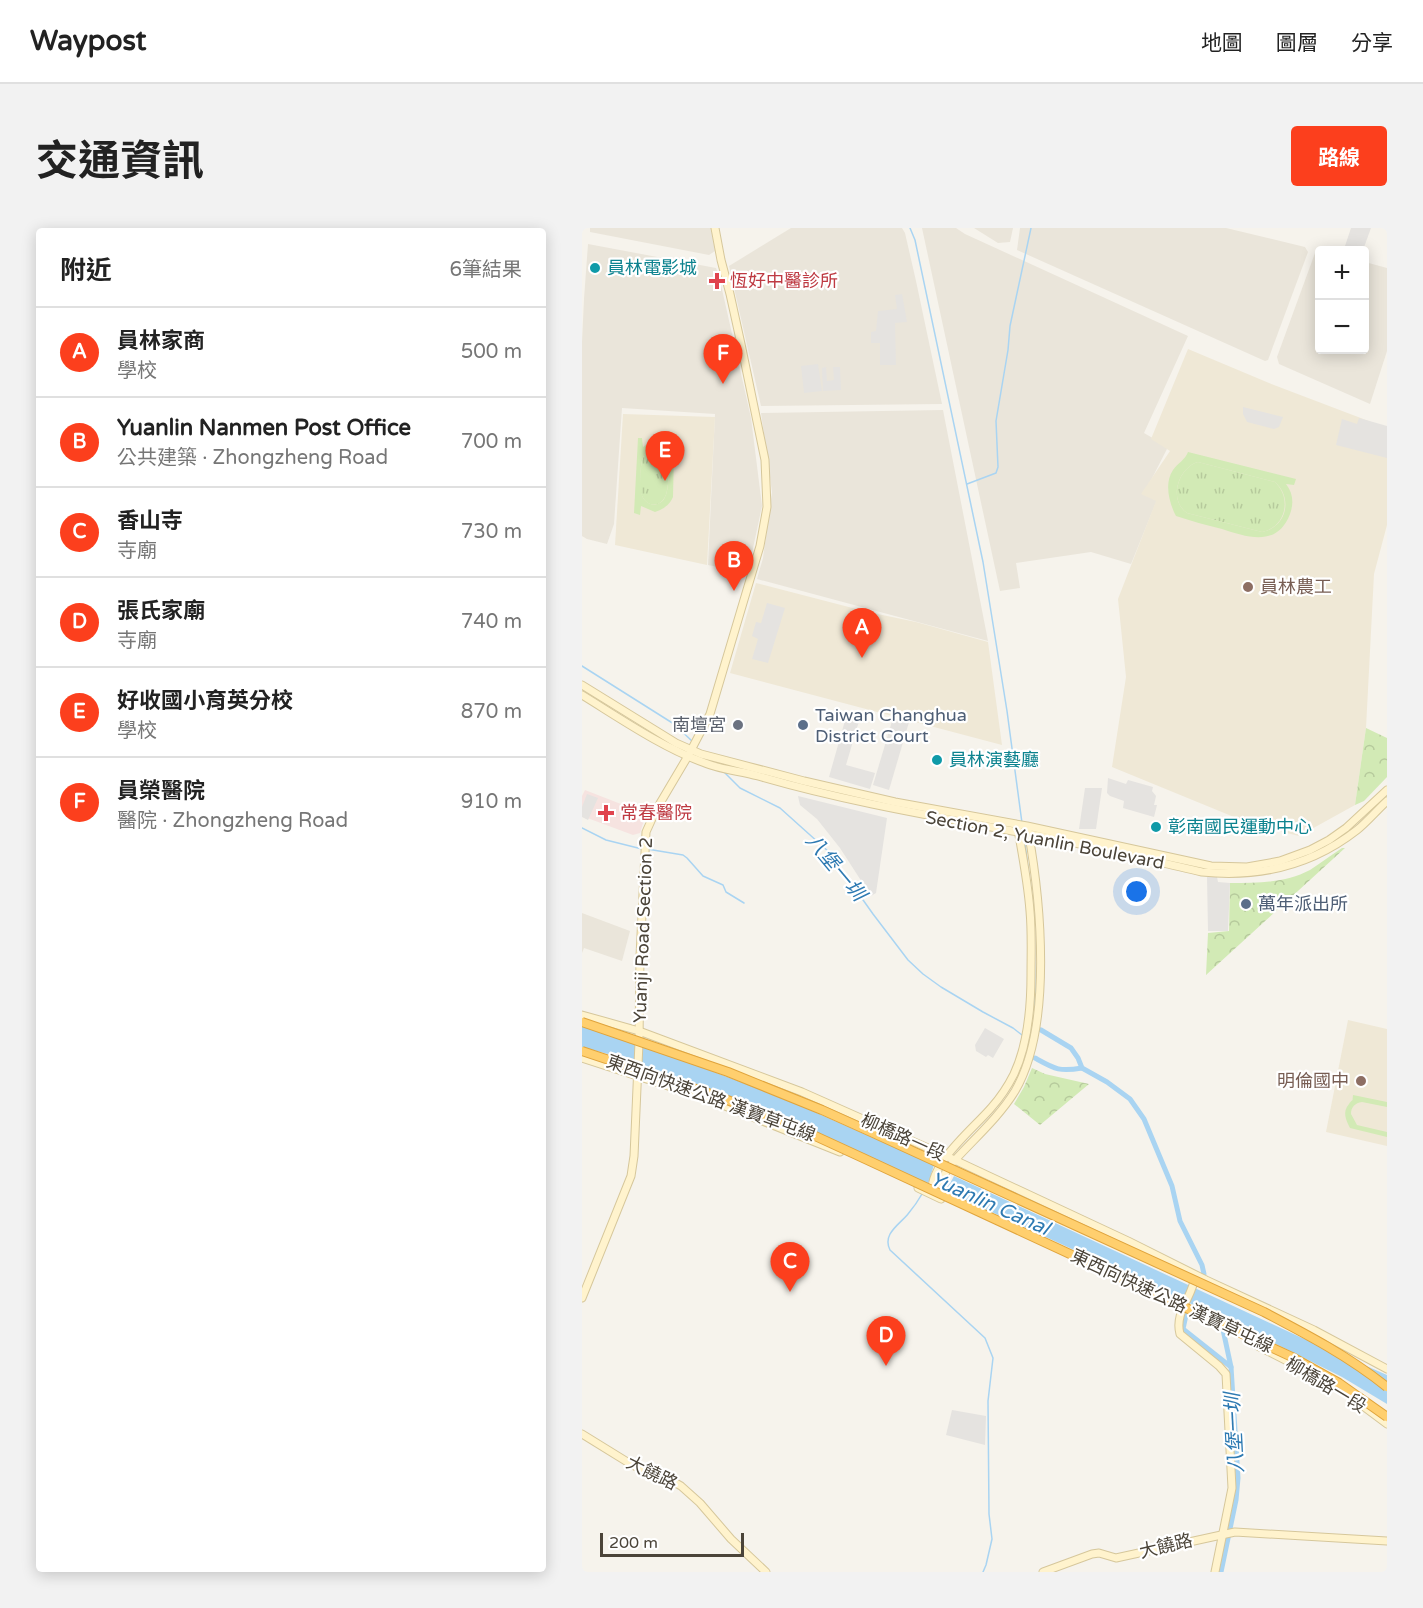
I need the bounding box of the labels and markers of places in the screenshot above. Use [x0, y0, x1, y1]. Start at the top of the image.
place label: 員林電影城 [607, 257, 697, 279]
marker: 員林電影城 [588, 261, 602, 275]
place label: 恆好中醫診所 [730, 270, 838, 292]
marker: 恆好中醫診所 [708, 272, 726, 290]
pin: F [704, 334, 742, 384]
pin: E [646, 432, 685, 481]
pin: B [714, 542, 754, 591]
place label: 員林農工 [1260, 576, 1332, 598]
marker: 員林農工 [1241, 580, 1255, 594]
pin: A [842, 608, 882, 658]
place label: Taiwan Changhua District Court [815, 704, 967, 747]
place label: 南壇宮 [672, 714, 726, 736]
marker: 南壇宮 [731, 718, 745, 732]
marker: Taiwan Changhua District Court [796, 718, 810, 732]
place label: 員林演藝廳 [949, 749, 1039, 771]
marker: 員林演藝廳 [930, 753, 944, 767]
place label: 常春醫院 [620, 802, 692, 824]
marker: 常春醫院 [597, 804, 615, 822]
place label: 彰南國民運動中心 [1168, 816, 1312, 838]
marker: 彰南國民運動中心 [1149, 820, 1163, 834]
place label: 萬年派出所 [1258, 893, 1348, 915]
marker: 萬年派出所 [1239, 897, 1253, 911]
place label: 明倫國中 [1277, 1070, 1349, 1092]
marker: 明倫國中 [1354, 1074, 1368, 1088]
pin: C [770, 1242, 810, 1292]
pin: D [866, 1316, 906, 1366]

